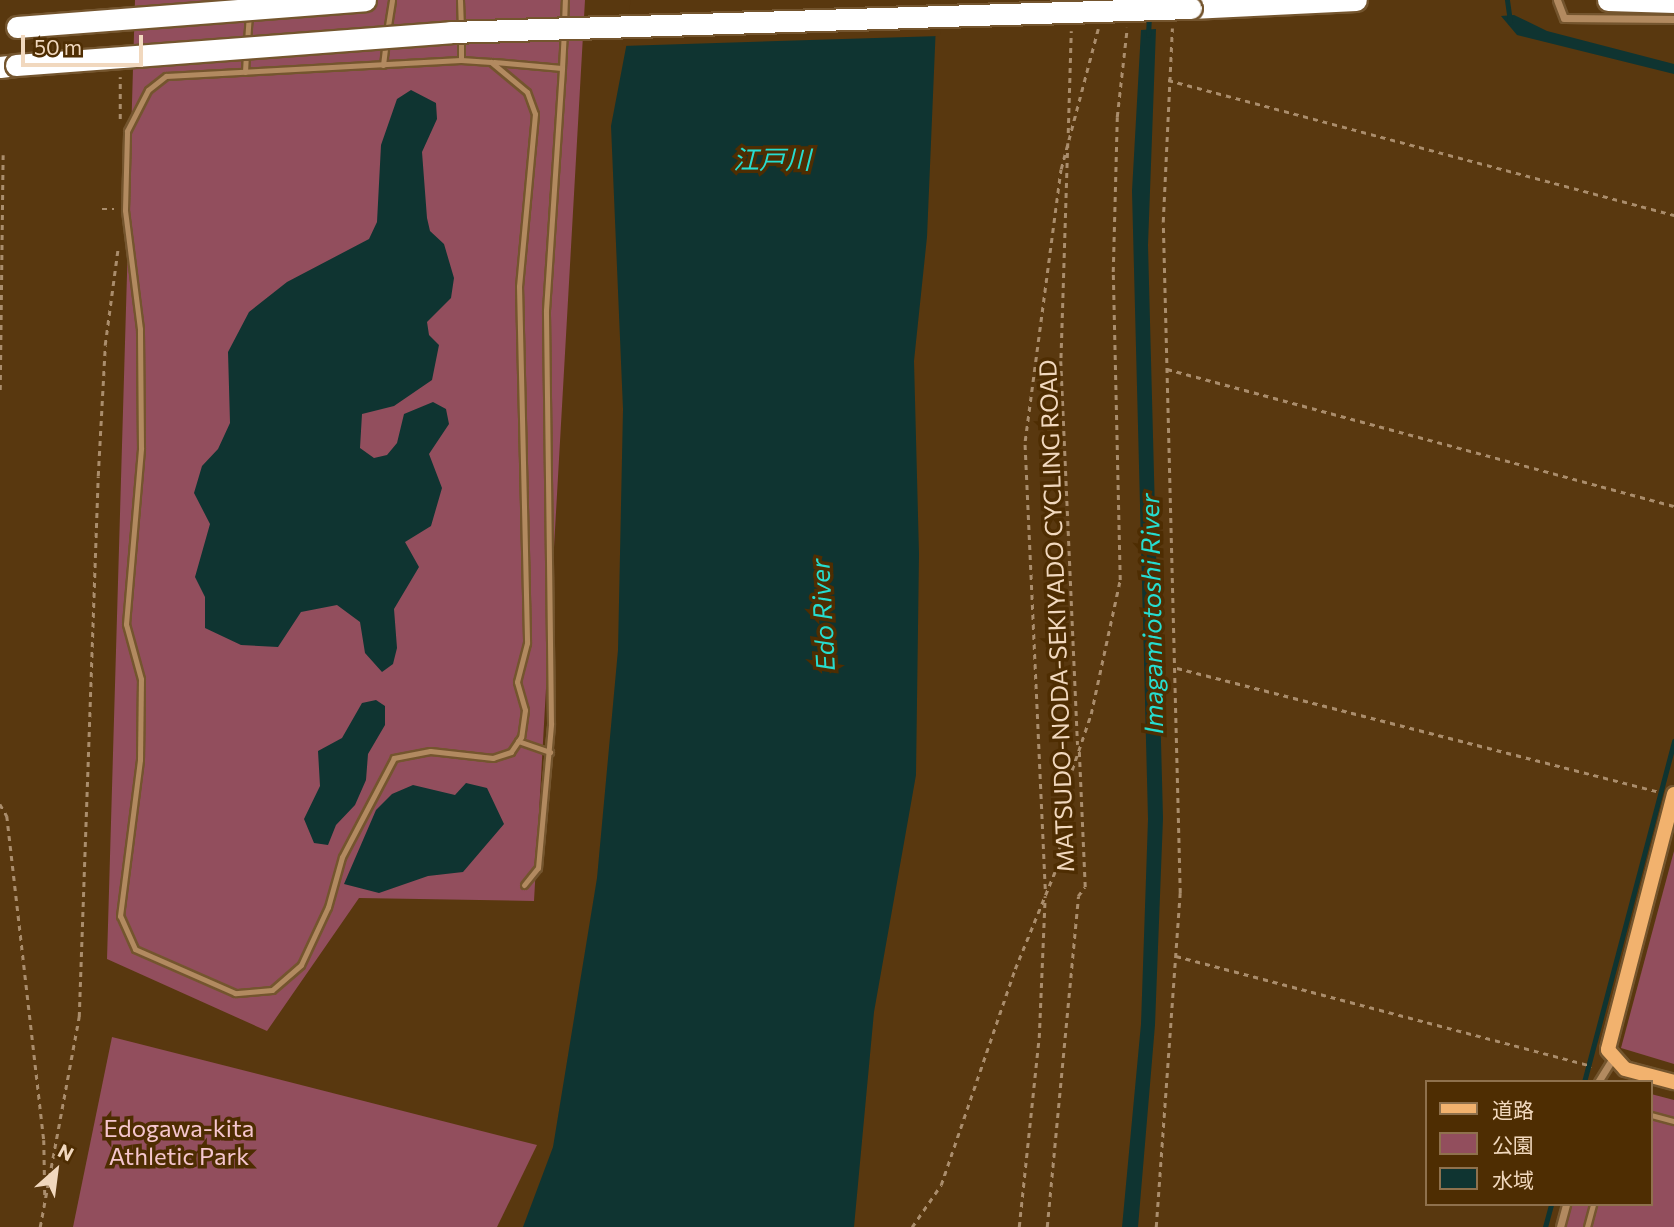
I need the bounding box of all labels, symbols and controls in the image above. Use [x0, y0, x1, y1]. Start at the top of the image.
scale bar [24, 21, 147, 65]
text: 50 m [34, 34, 82, 59]
water label: 江戸川 [733, 143, 811, 175]
street label: MATSUDO-NODA-SEKIYADO CYCLING ROAD [1033, 359, 1079, 873]
water label: Imagamiotoshi River [1133, 493, 1169, 735]
water label: Edo River [803, 558, 841, 672]
legend [1426, 1080, 1653, 1206]
text: 道路 [1492, 1097, 1534, 1122]
park label: Edogawa-kita Athletic Park [104, 1114, 254, 1170]
text: 公園 [1492, 1132, 1534, 1157]
north arrow [21, 1136, 91, 1206]
text: N [54, 1139, 78, 1166]
text: 水域 [1492, 1167, 1534, 1192]

